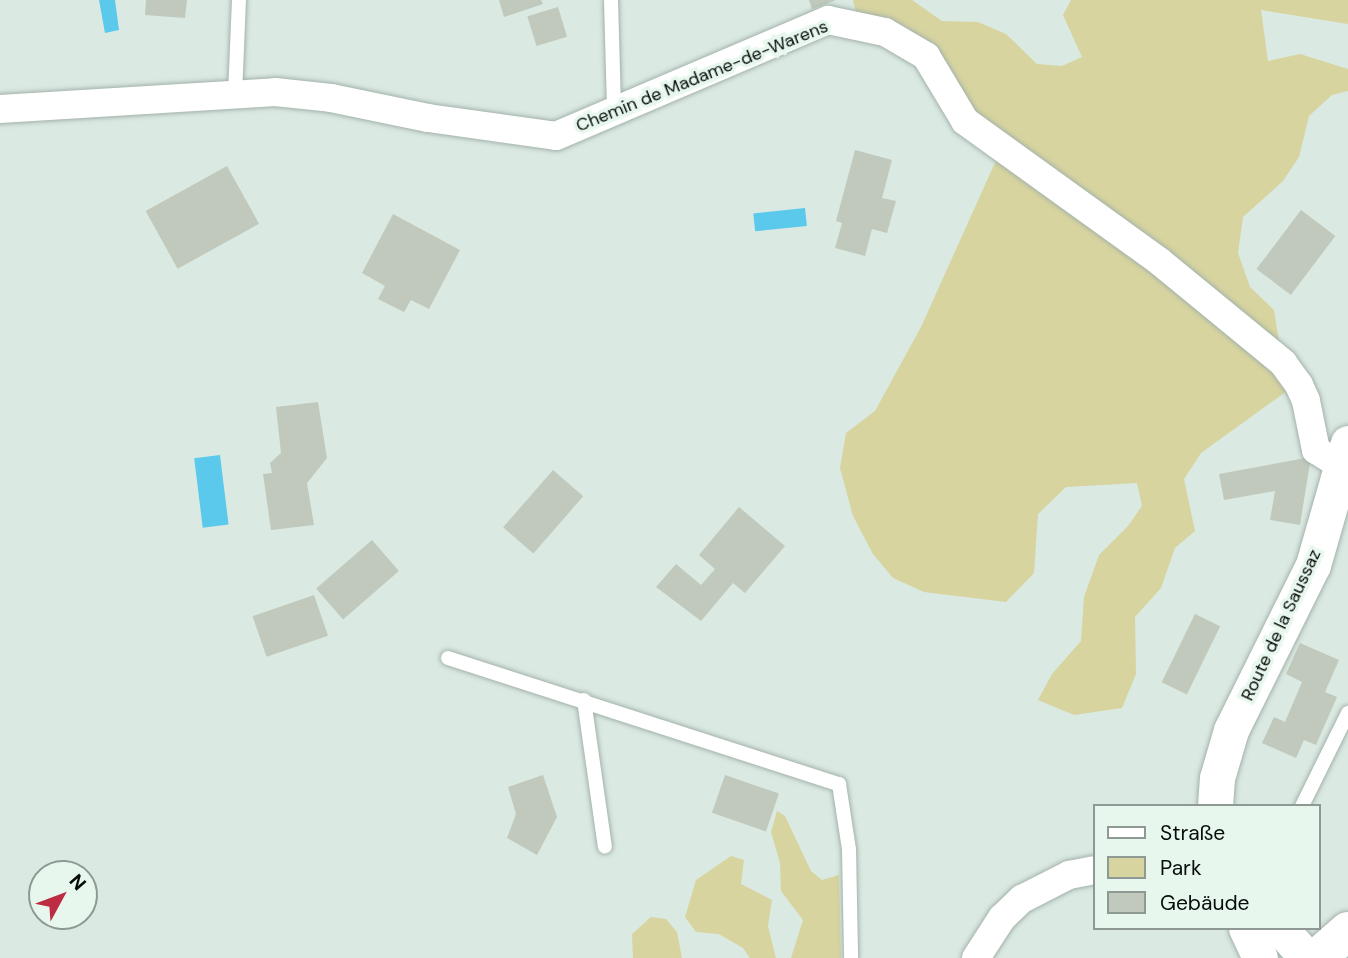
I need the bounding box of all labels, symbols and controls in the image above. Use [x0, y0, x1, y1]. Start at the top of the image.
street label: Chemin de Madame-de-Warens [573, 15, 831, 137]
street label: Route de la Saussaz [1236, 546, 1326, 704]
legend [1092, 804, 1320, 930]
text: Straße [1160, 819, 1225, 847]
text: Park [1160, 854, 1201, 882]
north arrow [28, 860, 98, 930]
text: N [64, 869, 92, 896]
text: Gebäude [1160, 889, 1250, 917]

